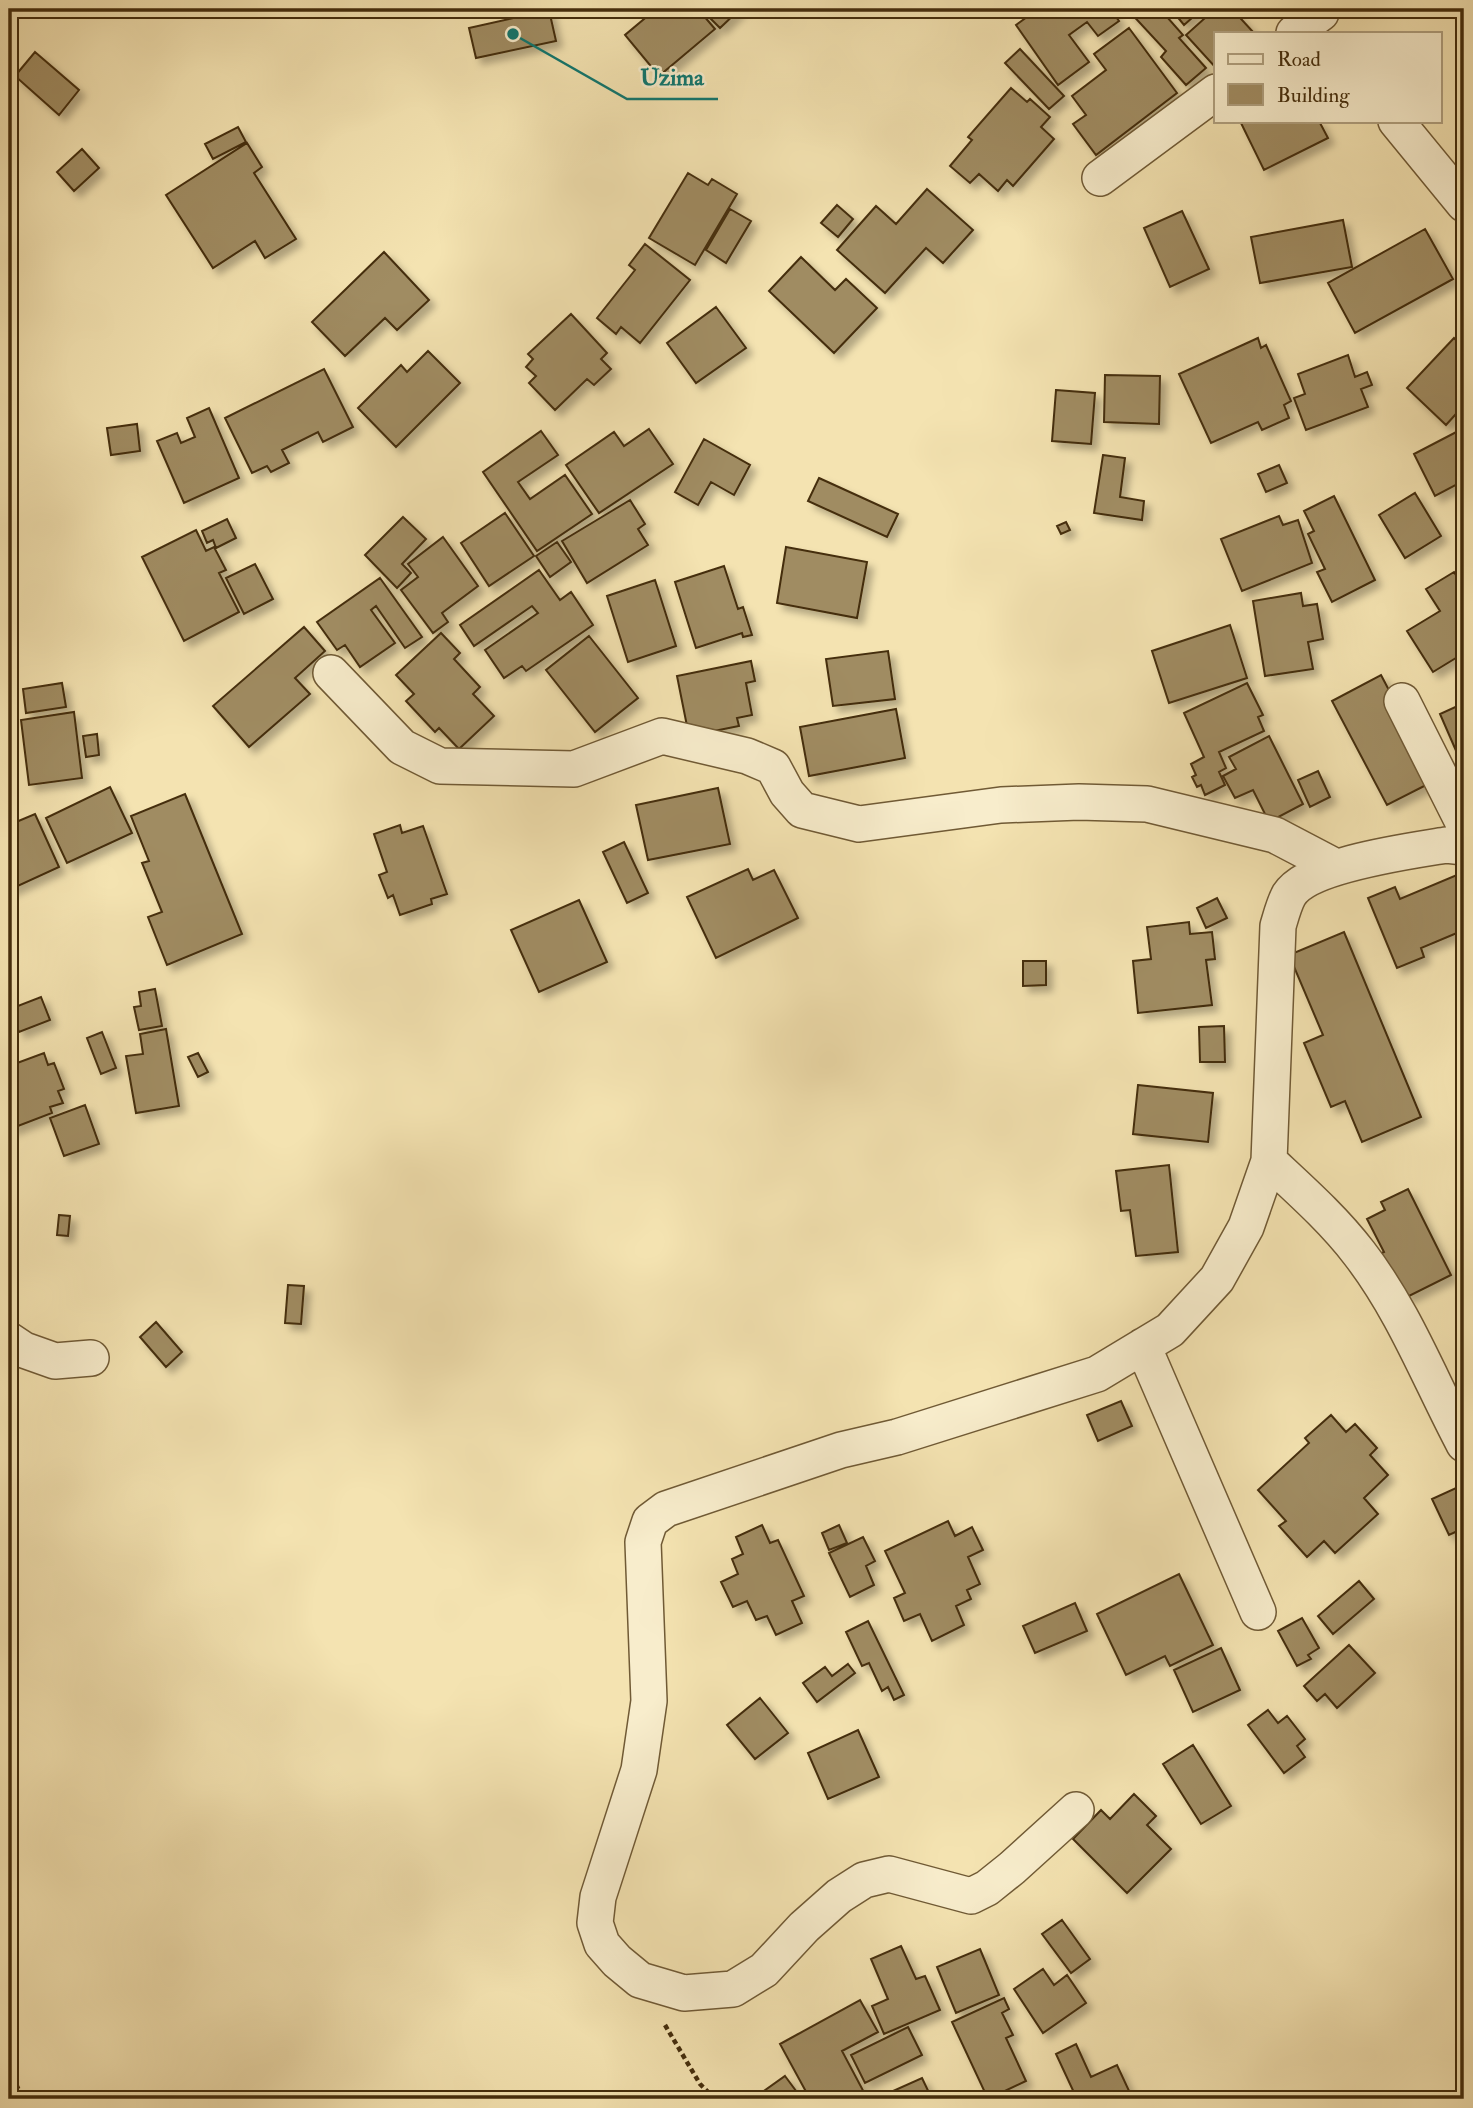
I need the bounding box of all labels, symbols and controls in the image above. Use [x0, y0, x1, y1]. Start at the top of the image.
legend [1214, 32, 1442, 122]
text: Road [1277, 46, 1322, 73]
callout: Uzima [627, 55, 718, 99]
text: Uzima [640, 63, 705, 92]
text: Building [1277, 82, 1350, 109]

